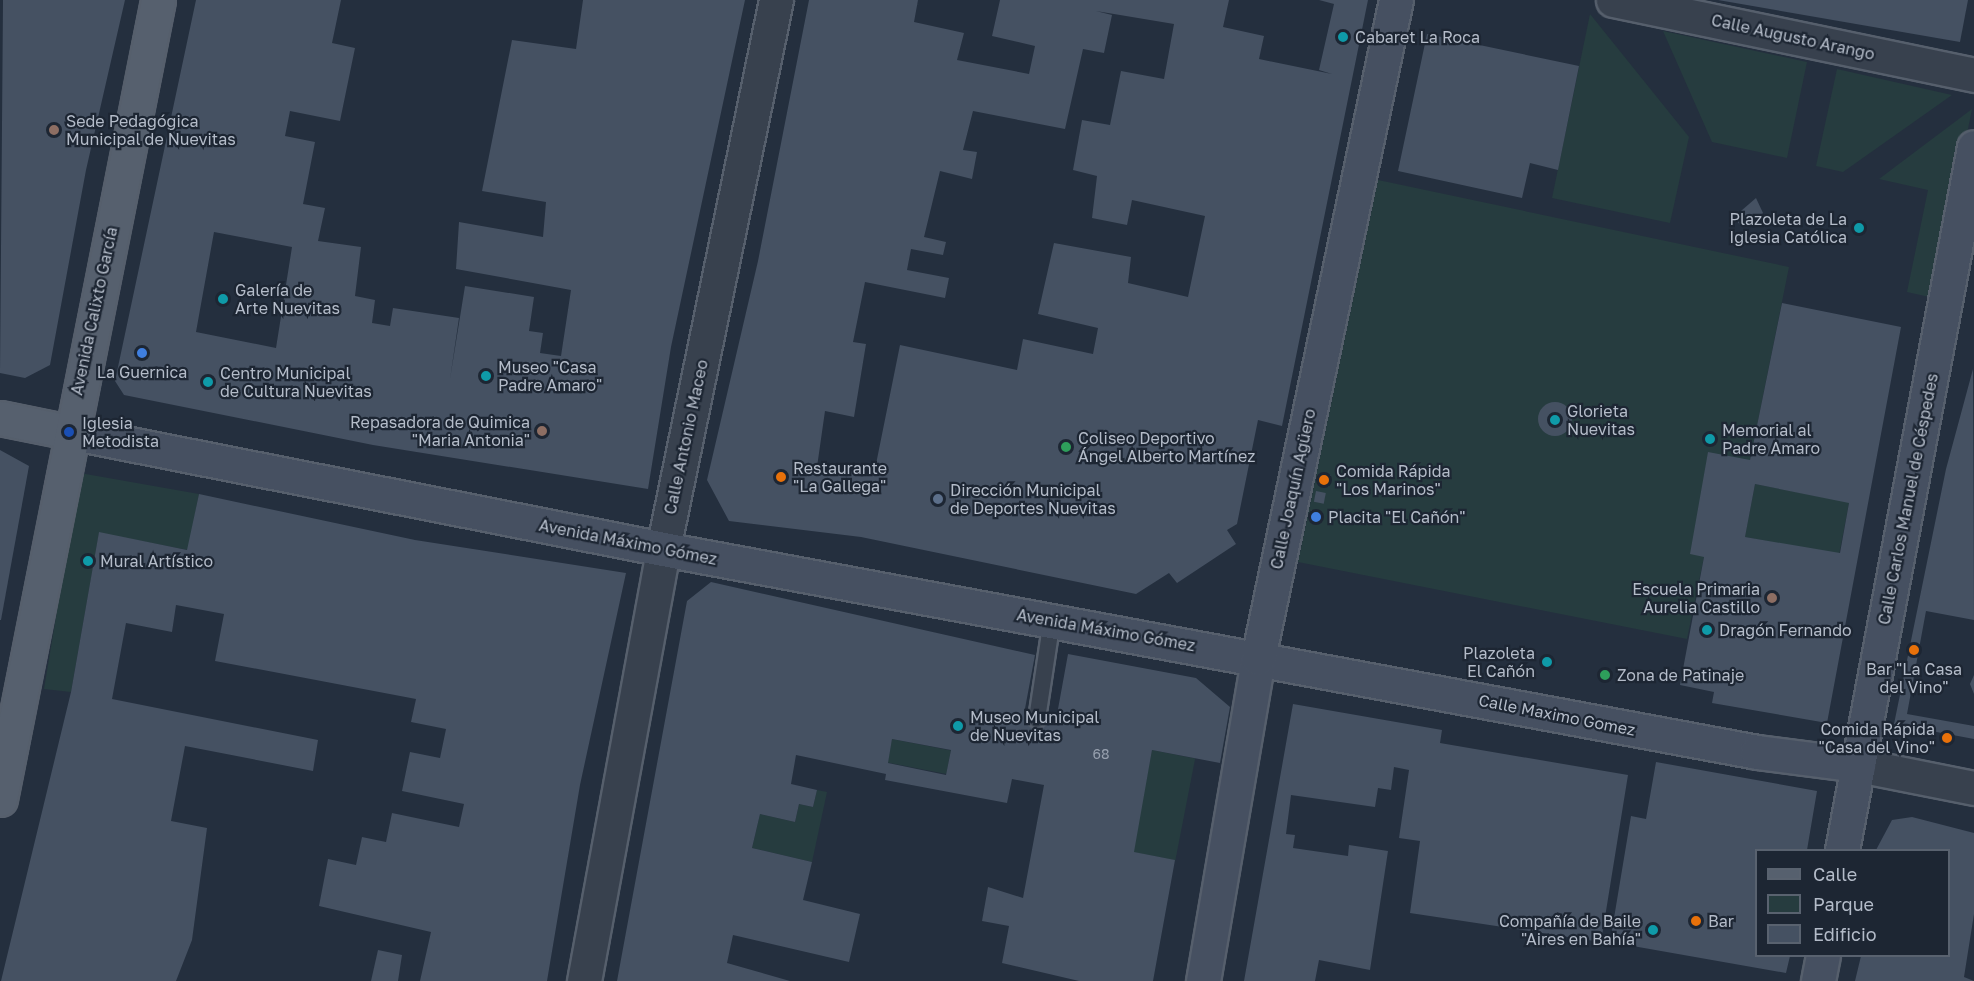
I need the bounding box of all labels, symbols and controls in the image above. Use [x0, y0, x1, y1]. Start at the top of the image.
street label: Calle Augusto Arango [1710, 10, 1876, 64]
place label: Cabaret La Roca [1355, 27, 1480, 47]
marker: Cabaret La Roca [1336, 30, 1350, 44]
place label: Sede Pedagógica Municipal de Nuevitas [66, 111, 236, 149]
marker: Sede Pedagógica Municipal de Nuevitas [47, 123, 61, 137]
place label: Plazoleta de La Iglesia Católica [1729, 209, 1847, 247]
marker: Plazoleta de La Iglesia Católica [1852, 221, 1866, 235]
street label: Avenida Calixto García [67, 225, 121, 397]
place label: Galería de Arte Nuevitas [235, 280, 340, 318]
marker: Galería de Arte Nuevitas [216, 292, 230, 306]
marker: La Guernica [135, 346, 149, 360]
place label: Museo "Casa Padre Amaro" [498, 357, 602, 395]
street label: Calle Antonio Maceo [660, 358, 712, 516]
place label: La Guernica [97, 362, 187, 382]
place label: Centro Municipal de Cultura Nuevitas [220, 363, 372, 401]
marker: Museo "Casa Padre Amaro" [479, 369, 493, 383]
street label: Calle Carlos Manuel de Céspedes [1874, 372, 1942, 626]
marker: Centro Municipal de Cultura Nuevitas [201, 375, 215, 389]
place label: Glorieta Nuevitas [1567, 401, 1635, 439]
street label: Calle Joaquín Agüero [1267, 407, 1319, 571]
place label: Repasadora de Quimica "Maria Antonia" [350, 412, 530, 450]
place label: Iglesia Metodista [82, 413, 159, 451]
marker: Glorieta Nuevitas [1548, 413, 1562, 427]
place label: Memorial al Padre Amaro [1722, 420, 1820, 458]
marker: Iglesia Metodista [60, 423, 78, 441]
marker: Repasadora de Quimica "Maria Antonia" [535, 424, 549, 438]
place label: Coliseo Deportivo Ángel Alberto Martínez [1078, 428, 1255, 466]
marker: Memorial al Padre Amaro [1703, 432, 1717, 446]
marker: Coliseo Deportivo Ángel Alberto Martínez [1059, 440, 1073, 454]
place label: Restaurante "La Gallega" [793, 458, 887, 496]
place label: Comida Rápida "Los Marinos" [1336, 461, 1451, 499]
marker: Restaurante "La Gallega" [774, 470, 788, 484]
marker: Comida Rápida "Los Marinos" [1317, 473, 1331, 487]
place label: Dirección Municipal de Deportes Nuevitas [950, 480, 1116, 518]
marker: Dirección Municipal de Deportes Nuevitas [931, 492, 945, 506]
place label: Placita "El Cañón" [1328, 507, 1465, 527]
marker: Placita "El Cañón" [1309, 510, 1323, 524]
street label: Avenida Máximo Gómez [537, 515, 719, 569]
place label: Mural Artístico [100, 551, 213, 571]
marker: Mural Artístico [81, 554, 95, 568]
place label: Escuela Primaria Aurelia Castillo [1632, 579, 1760, 617]
marker: Escuela Primaria Aurelia Castillo [1765, 591, 1779, 605]
street label: Avenida Máximo Gómez [1015, 605, 1197, 655]
place label: Dragón Fernando [1719, 620, 1852, 640]
marker: Dragón Fernando [1700, 623, 1714, 637]
place label: Plazoleta El Cañón [1463, 643, 1535, 681]
marker: Bar "La Casa del Vino" [1907, 643, 1921, 657]
marker: Plazoleta El Cañón [1540, 655, 1554, 669]
place label: Bar "La Casa del Vino" [1866, 659, 1962, 697]
place label: Zona de Patinaje [1617, 665, 1744, 685]
marker: Zona de Patinaje [1598, 668, 1612, 682]
street label: Calle Maximo Gomez [1477, 690, 1637, 740]
place label: Museo Municipal de Nuevitas [970, 707, 1099, 745]
marker: Museo Municipal de Nuevitas [951, 719, 965, 733]
place label: Comida Rápida "Casa del Vino" [1819, 719, 1935, 757]
marker: Comida Rápida "Casa del Vino" [1940, 731, 1954, 745]
house number: 68 [1092, 746, 1110, 762]
legend [1755, 849, 1950, 957]
text: Calle [1813, 863, 1857, 885]
text: Parque [1813, 893, 1874, 915]
place label: Compañía de Baile "Aires en Bahía" [1499, 911, 1641, 949]
place label: Bar [1708, 911, 1734, 931]
marker: Bar [1689, 914, 1703, 928]
marker: Compañía de Baile "Aires en Bahía" [1646, 923, 1660, 937]
text: Edificio [1813, 923, 1877, 945]

